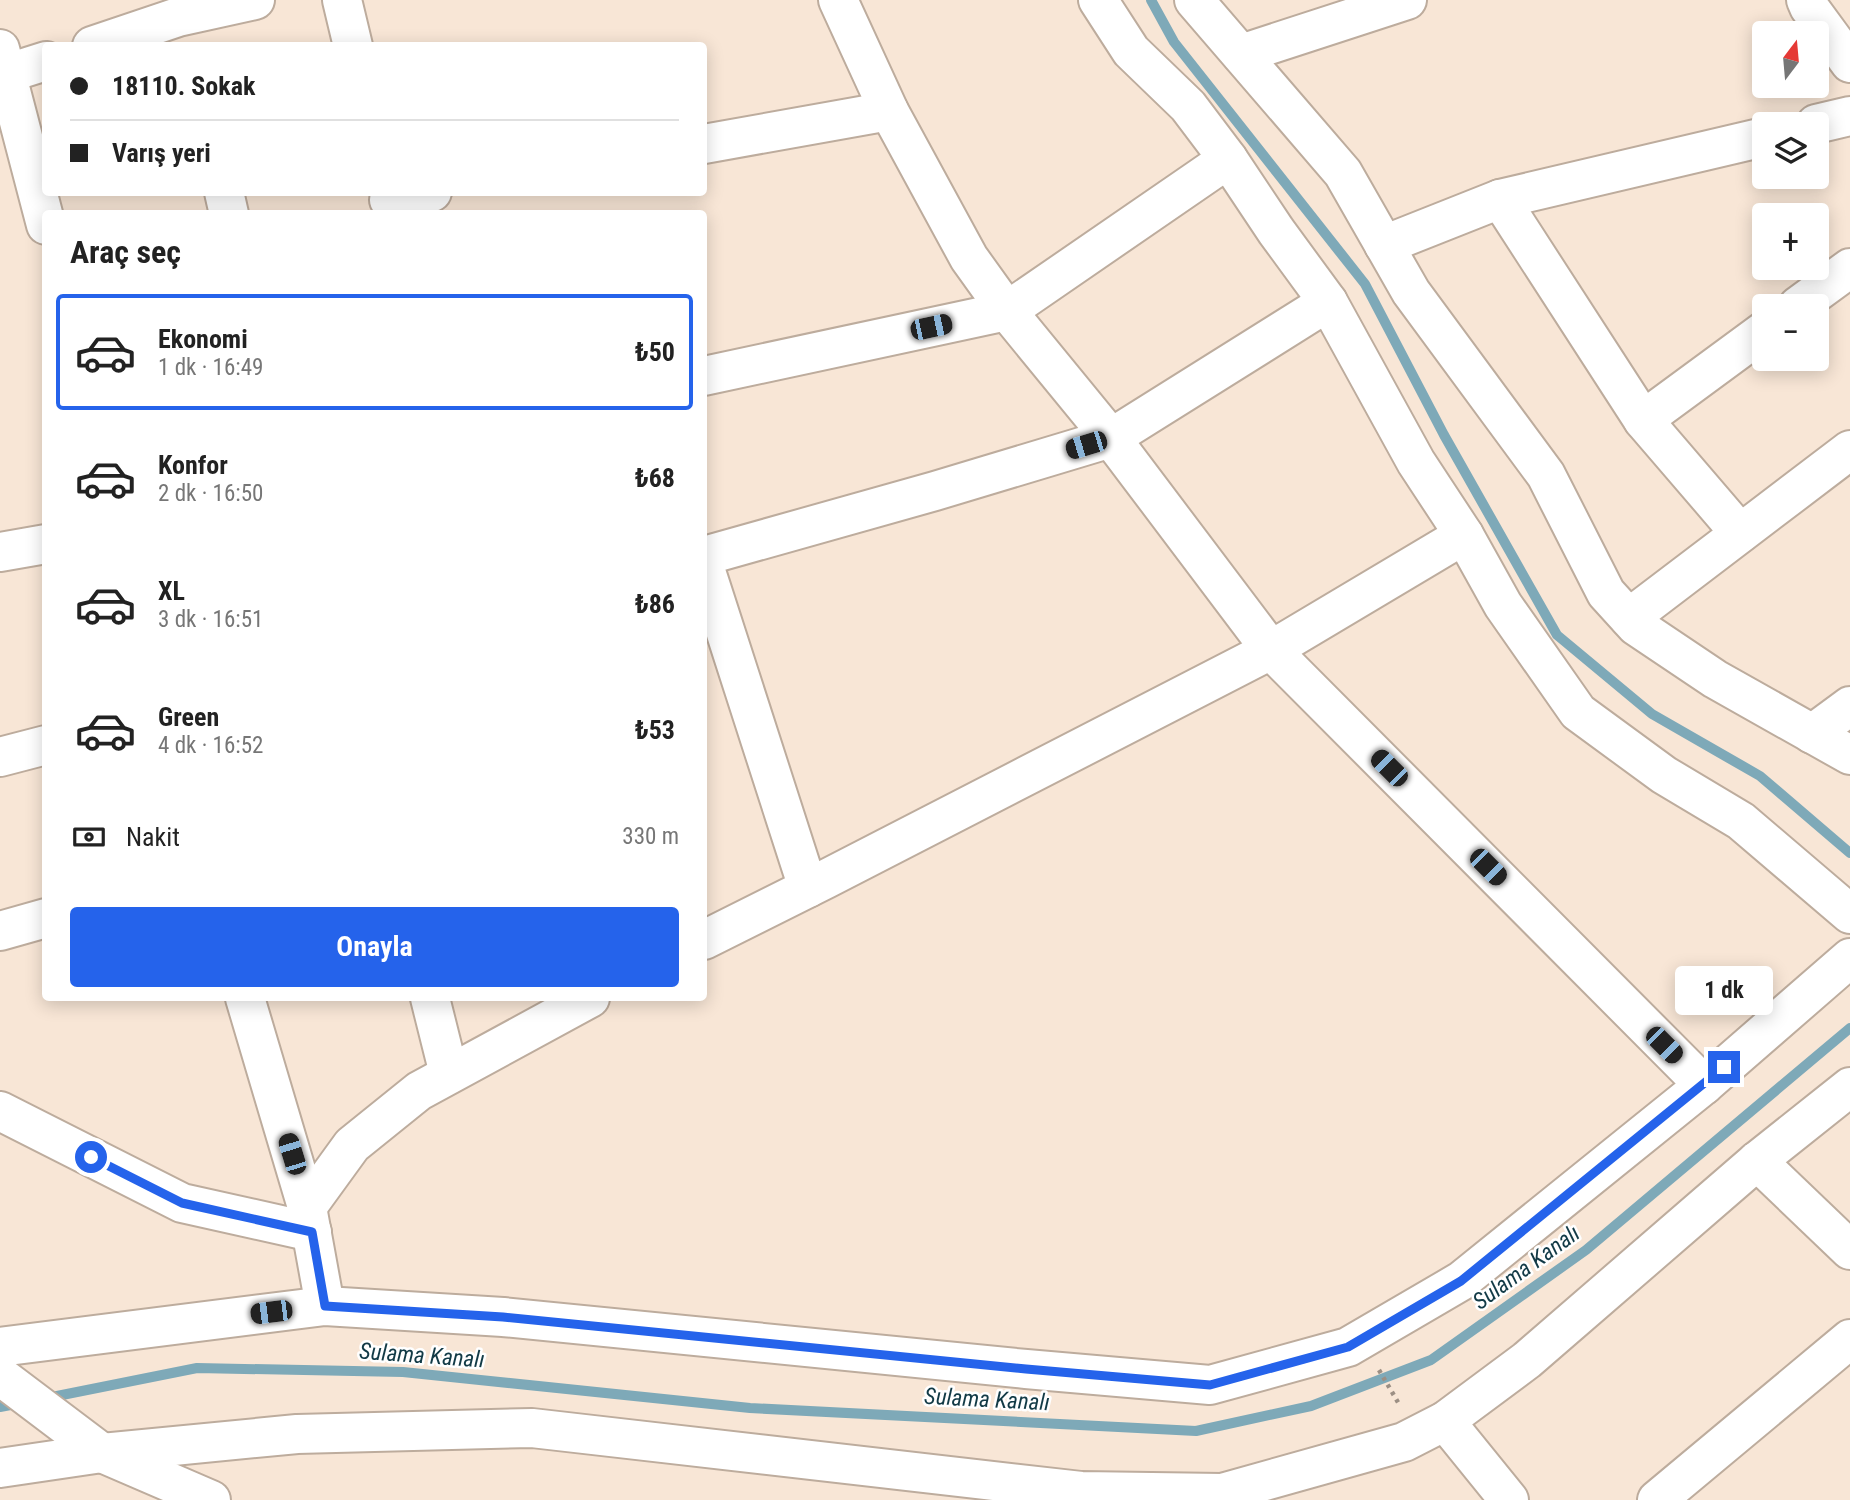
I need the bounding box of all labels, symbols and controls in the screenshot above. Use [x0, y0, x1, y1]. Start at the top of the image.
north arrow [1752, 21, 1829, 98]
map controls [1752, 21, 1829, 371]
text: 18110. Sokak [112, 71, 255, 101]
button: layers [1752, 112, 1829, 189]
text: Varış yeri [112, 138, 211, 168]
button: + [1752, 203, 1829, 280]
text: Araç seç [70, 233, 181, 271]
button: − [1752, 294, 1829, 371]
car [909, 312, 954, 342]
icon: car [74, 321, 137, 384]
text: Ekonomi [158, 324, 248, 354]
text: ₺50 [635, 337, 675, 367]
text: 1 dk · 16:49 [158, 354, 263, 381]
car [1063, 429, 1110, 461]
icon: car [74, 447, 137, 510]
text: Konfor [158, 450, 228, 480]
text: ₺68 [635, 463, 675, 493]
text: 2 dk · 16:50 [158, 480, 263, 507]
icon: car [74, 573, 137, 636]
text: XL [158, 576, 185, 606]
text: ₺86 [635, 589, 675, 619]
text: 3 dk · 16:51 [158, 606, 263, 633]
icon: car [74, 699, 137, 762]
text: Green [158, 702, 219, 732]
text: ₺53 [635, 715, 675, 745]
text: 4 dk · 16:52 [158, 732, 263, 759]
car [1367, 746, 1412, 790]
icon: cash [70, 818, 108, 856]
text: Nakit [126, 822, 180, 852]
text: 330 m [622, 823, 679, 850]
car [1466, 845, 1511, 889]
button: Onayla [70, 907, 679, 987]
callout: 1 dk [1675, 965, 1773, 1014]
text: 1 dk [1704, 977, 1744, 1004]
car [1642, 1023, 1687, 1067]
route end [1708, 1051, 1740, 1083]
car [276, 1131, 309, 1177]
route start [75, 1141, 107, 1173]
water label: Sulama Kanalı [1468, 1220, 1585, 1315]
car [249, 1299, 294, 1325]
water label: Sulama Kanalı [358, 1338, 486, 1373]
water label: Sulama Kanalı [924, 1383, 1050, 1416]

